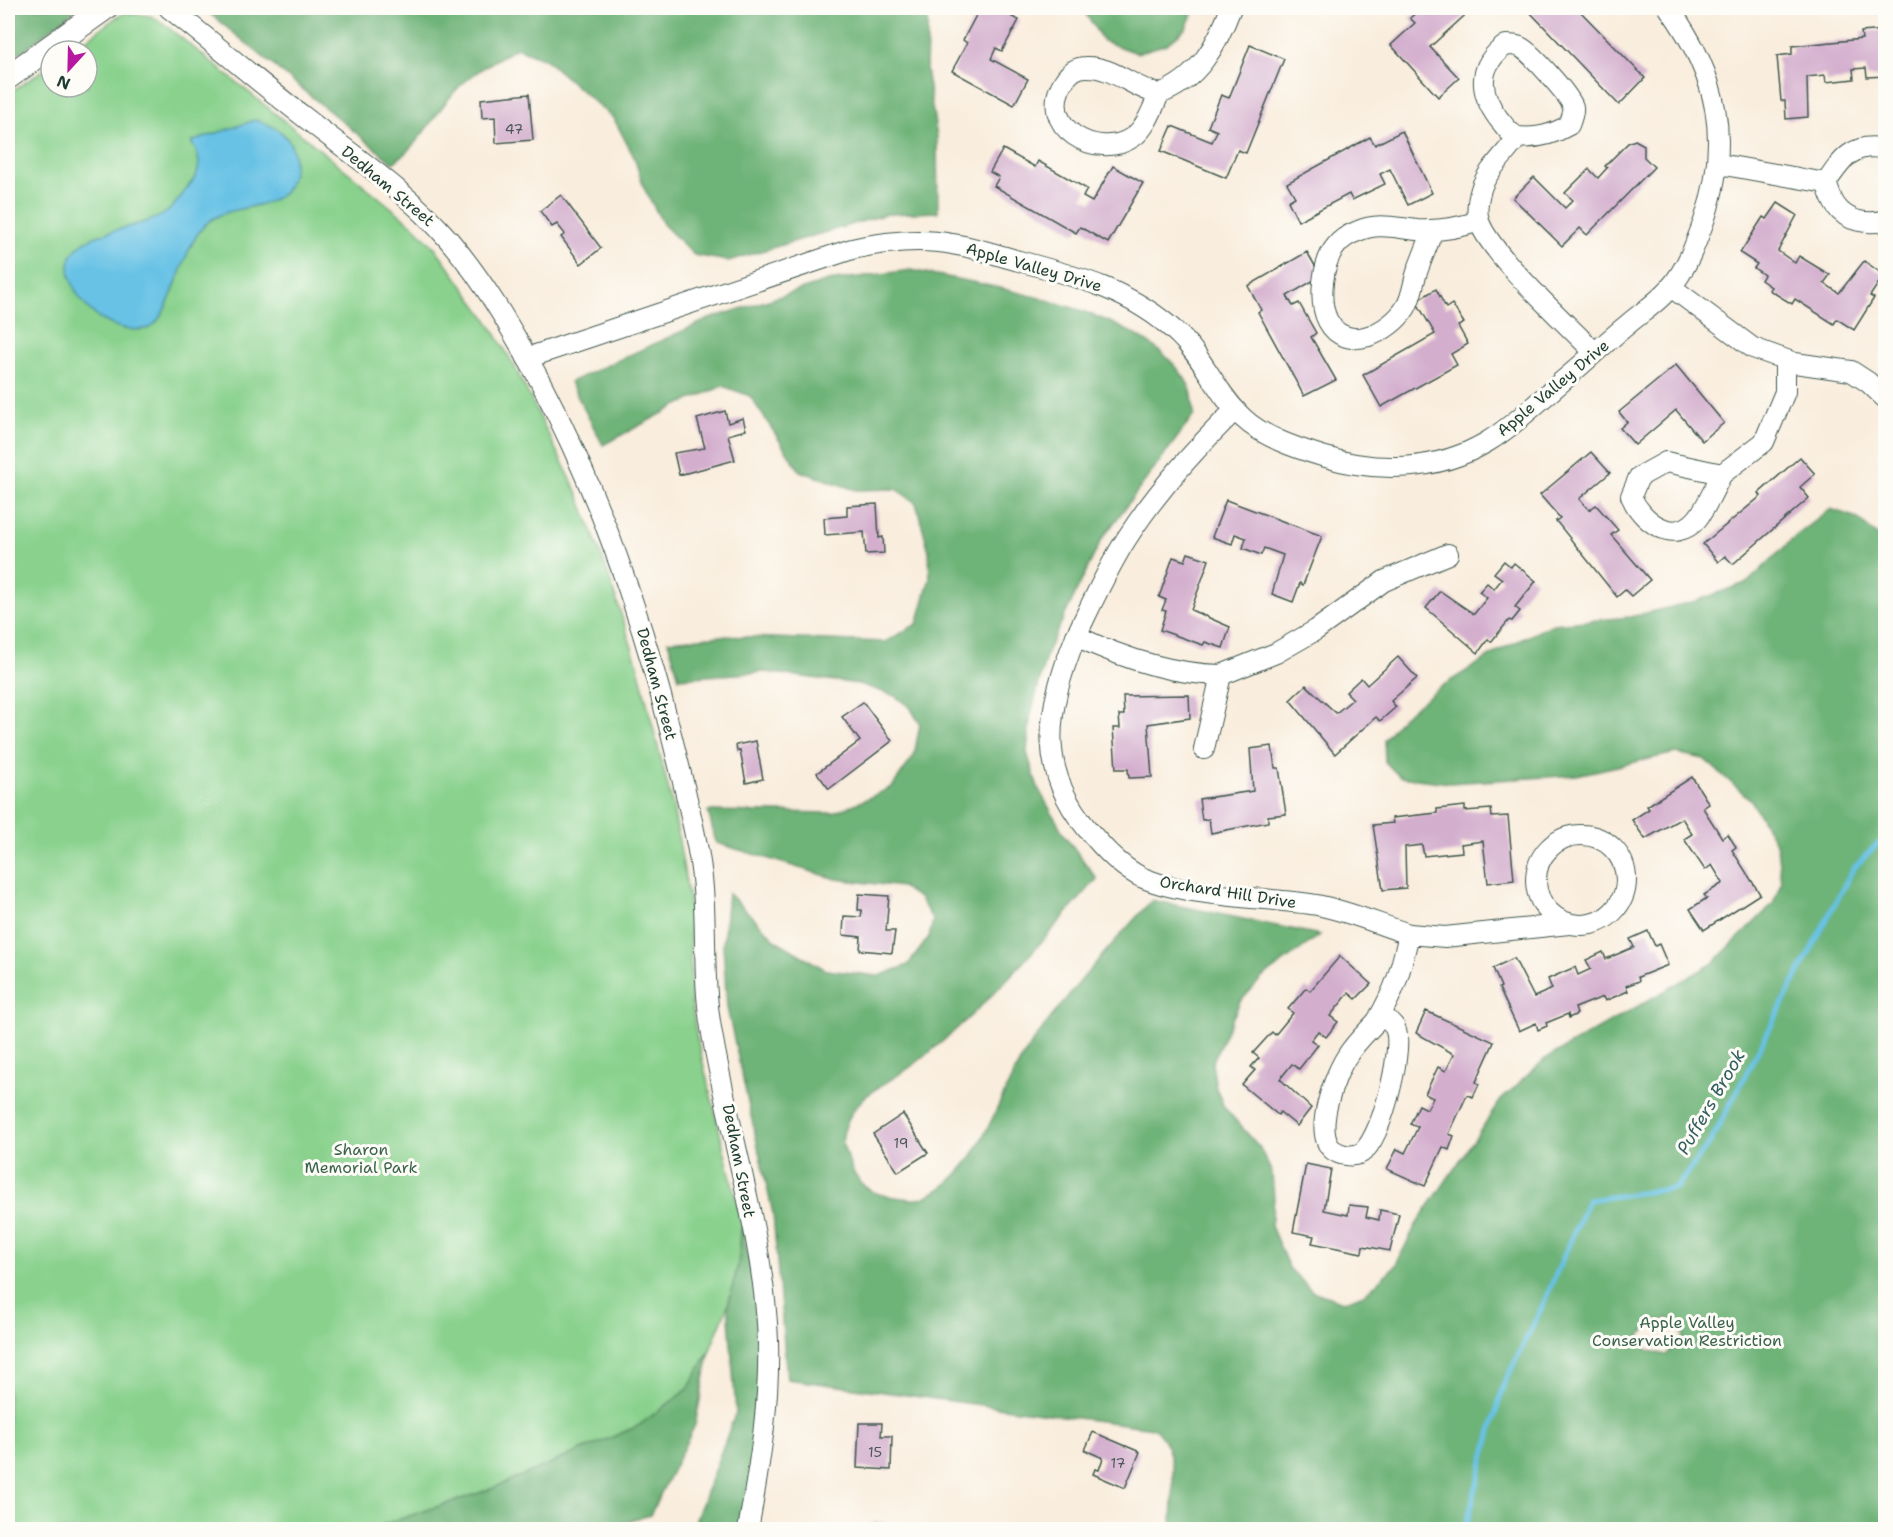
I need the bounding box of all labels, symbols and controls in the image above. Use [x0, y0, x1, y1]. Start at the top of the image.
north arrow [39, 39, 99, 99]
text: N [54, 70, 73, 95]
house number: 47 [505, 120, 523, 138]
street label: Dedham Street [337, 141, 439, 231]
street label: Apple Valley Drive [964, 238, 1104, 296]
street label: Apple Valley Drive [1492, 335, 1614, 441]
street label: Dedham Street [632, 626, 682, 742]
street label: Orchard Hill Drive [1158, 871, 1298, 913]
water label: Puffers Brook [1671, 1045, 1751, 1159]
street label: Dedham Street [718, 1102, 760, 1220]
house number: 19 [893, 1134, 909, 1152]
park label: Sharon Memorial Park [304, 1139, 418, 1178]
park label: Apple Valley Conservation Restriction [1592, 1312, 1782, 1351]
house number: 15 [868, 1443, 882, 1461]
house number: 17 [1111, 1454, 1125, 1472]

